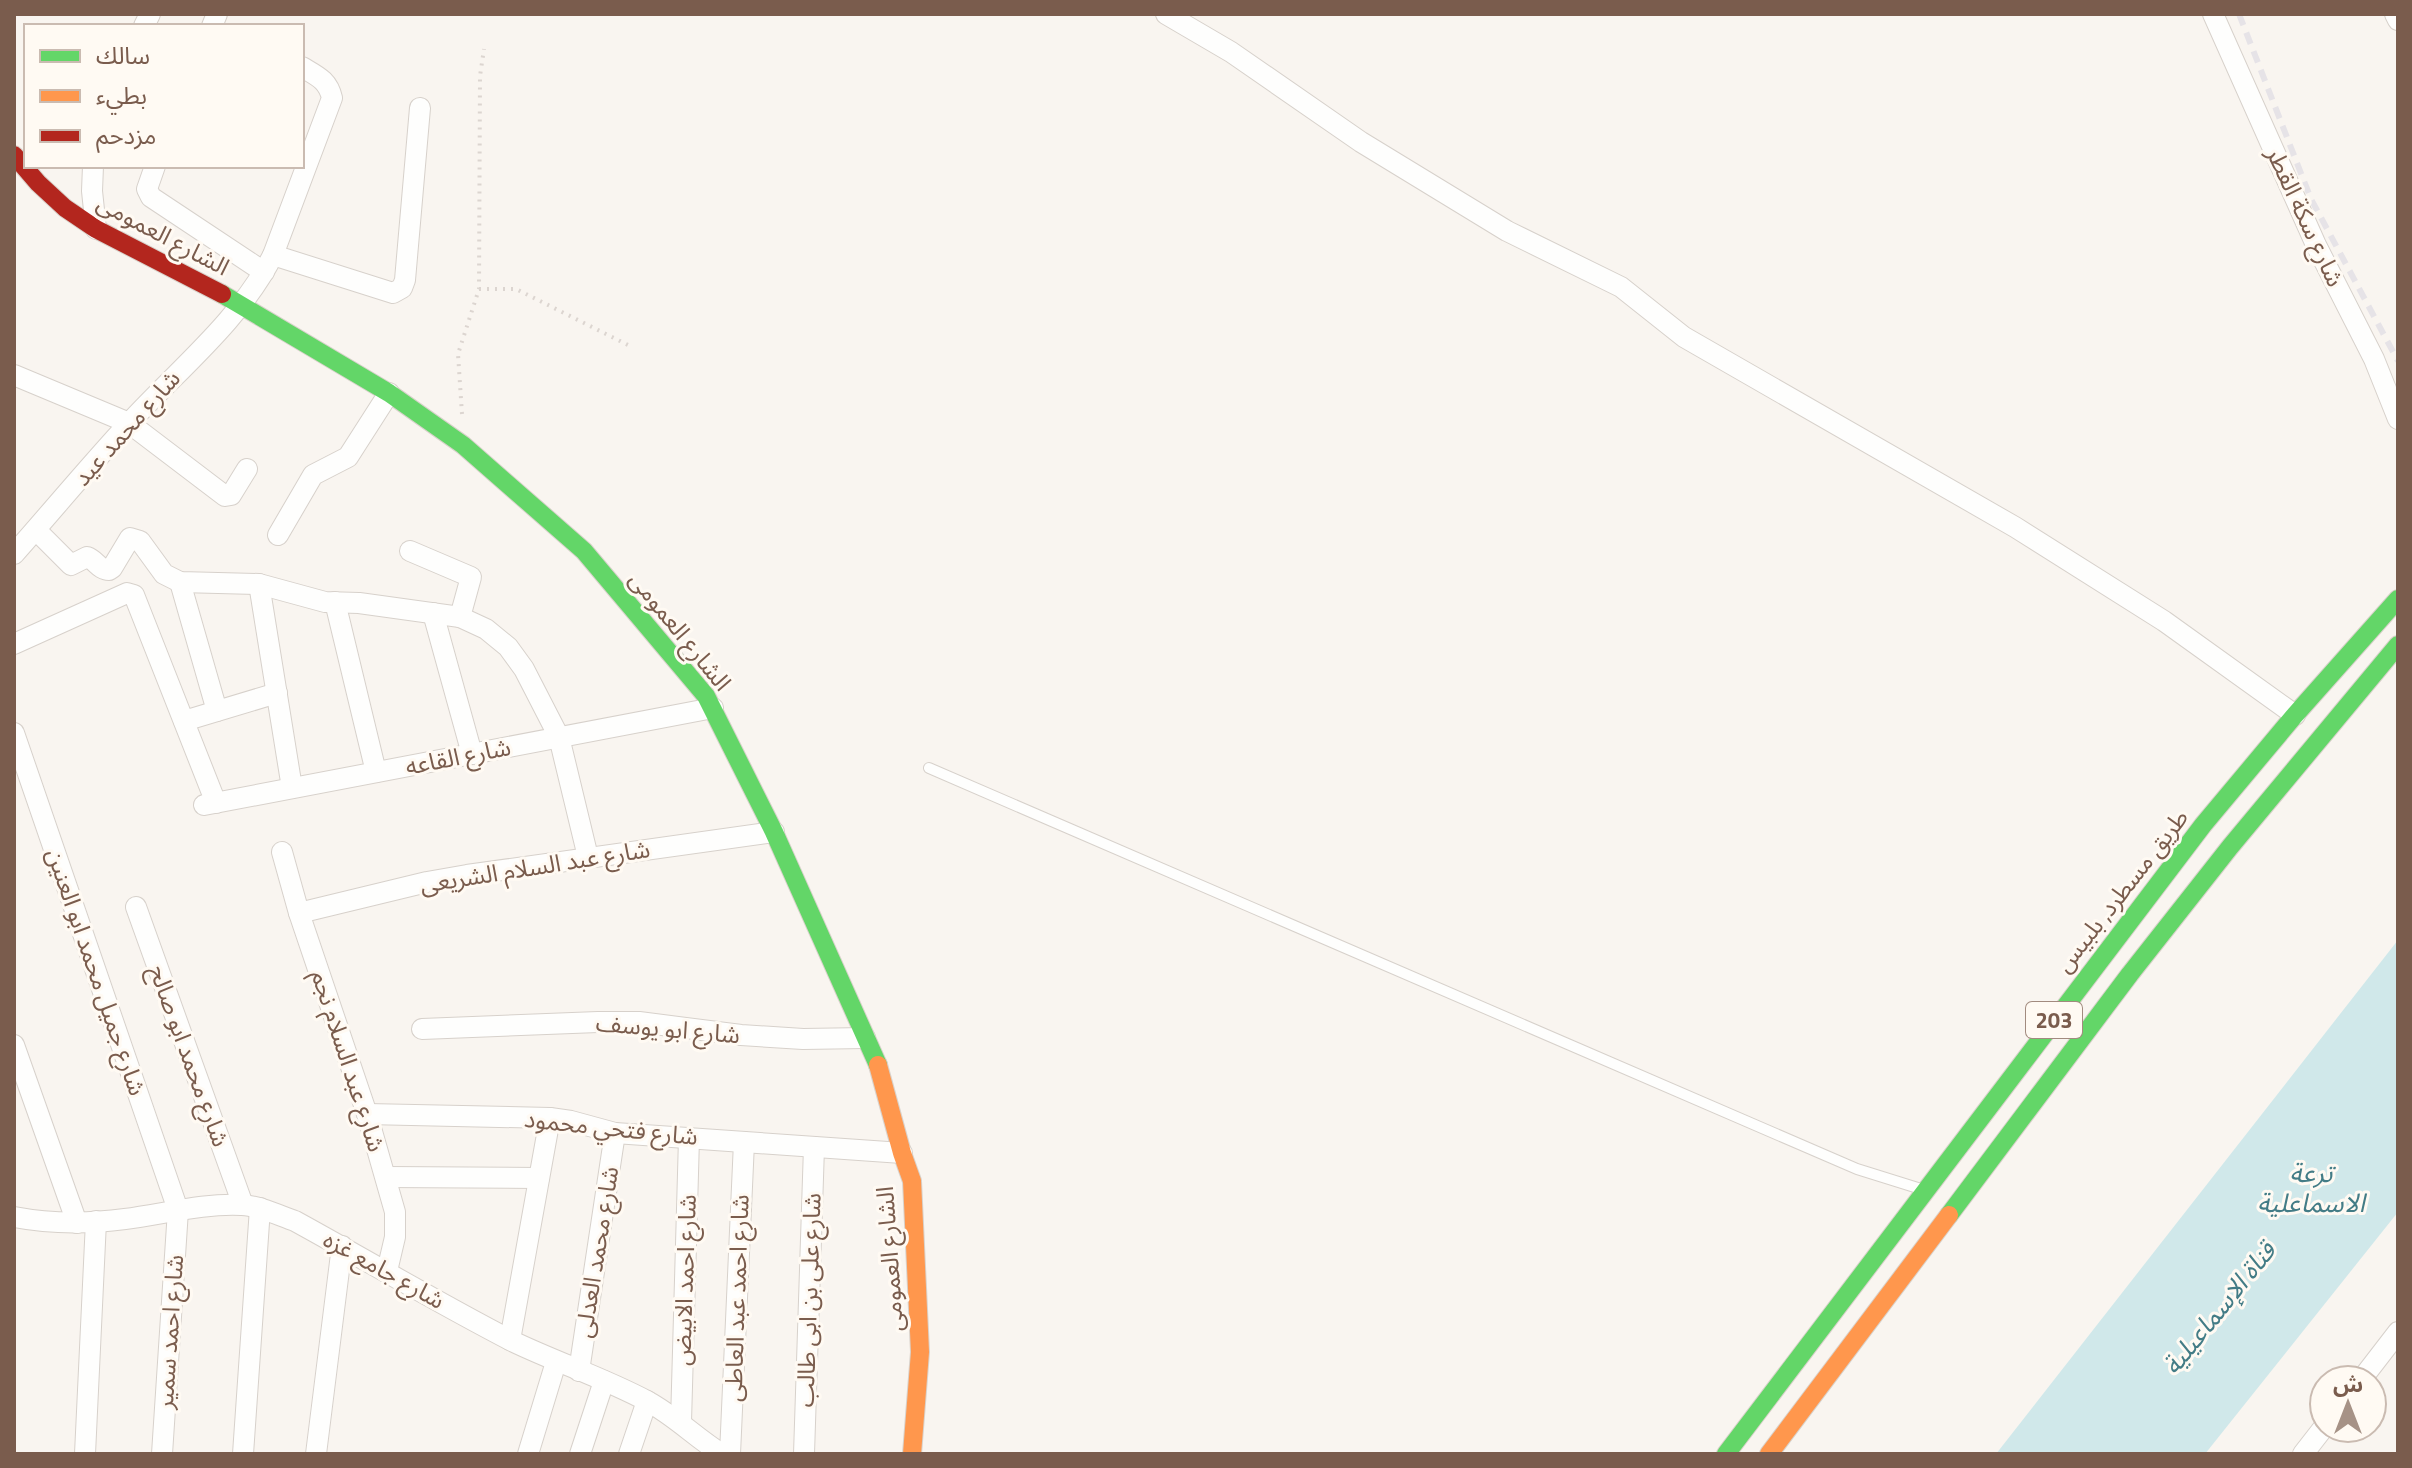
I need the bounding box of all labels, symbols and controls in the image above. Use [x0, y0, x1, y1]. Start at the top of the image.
legend [24, 24, 304, 168]
text: سالك [96, 37, 150, 73]
text: بطيء [96, 77, 147, 115]
text: مزدحم [96, 117, 156, 153]
street label: شارع سكة القطر [2257, 140, 2354, 292]
street label: الشارع العمومى [91, 184, 236, 284]
street label: شارع محمد عيد [64, 361, 188, 493]
street label: الشارع العمومى [621, 562, 741, 698]
street label: شارع القاعه [402, 728, 514, 784]
street label: طريق مسطرد, بلبيس [2046, 801, 2197, 980]
street label: شارع عبد السلام الشريعى [417, 830, 653, 903]
street label: شارع جميل محمد ابو العنين [38, 843, 156, 1100]
street label: شارع محمد ابو صالح [140, 960, 240, 1152]
street label: شارع عبد السلام نجم [302, 965, 395, 1157]
road number: 203 [2026, 1002, 2082, 1038]
street label: شارع ابو يوسف [595, 1004, 742, 1052]
street label: شارع فتحي محمود [522, 1100, 700, 1156]
water label: ترعة الاسماعلية [2257, 1153, 2368, 1222]
street label: شارع محمد العدلى [565, 1164, 627, 1340]
street label: الشارع العمومى [866, 1185, 912, 1333]
street label: شارع على بن ابى طالب [786, 1192, 830, 1408]
street label: شارع احمد الابيض [663, 1194, 705, 1366]
street label: شارع احمد عبد العاطى [714, 1194, 758, 1402]
street label: شارع جامع غزه [317, 1221, 452, 1317]
water label: قناة الإسماعيلية [2153, 1232, 2286, 1383]
street label: شارع احمد سمير [146, 1253, 192, 1411]
north arrow [2308, 1364, 2388, 1444]
text: ش [2333, 1367, 2363, 1401]

